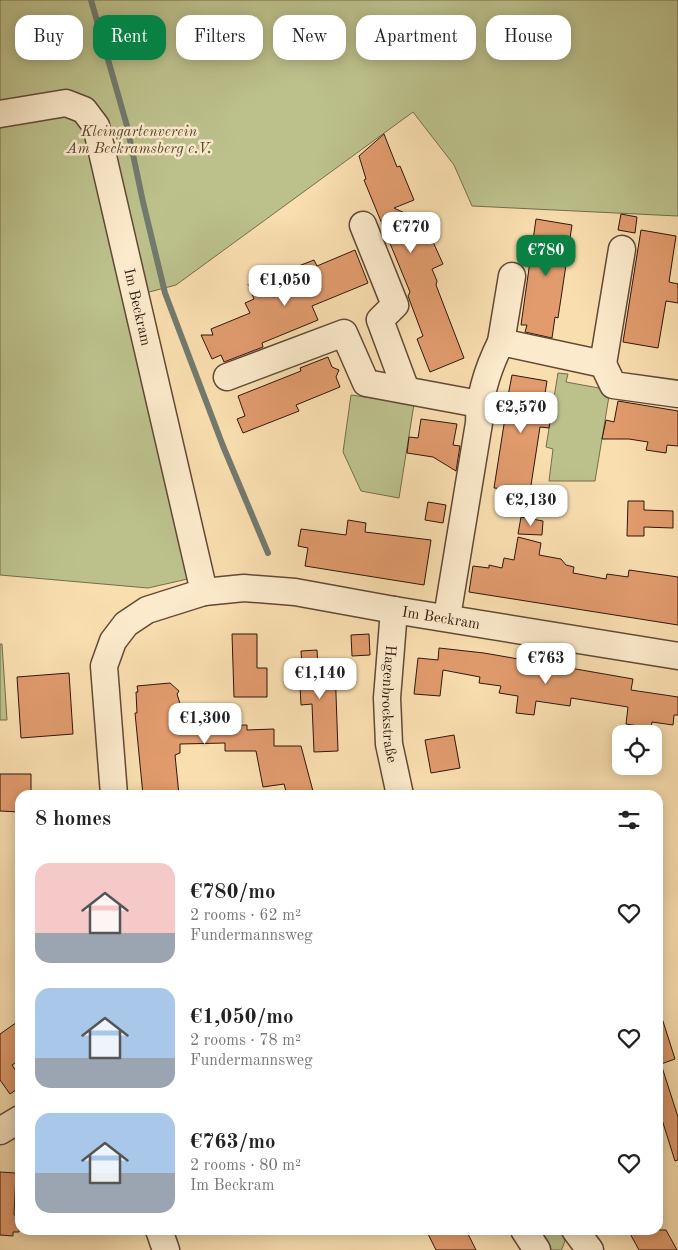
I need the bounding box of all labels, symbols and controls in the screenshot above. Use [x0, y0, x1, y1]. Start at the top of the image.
chip: Buy [15, 15, 83, 60]
chip: Rent [93, 15, 166, 60]
chip: Filters [176, 15, 263, 60]
chip: New [273, 15, 346, 60]
chip: Apartment [356, 15, 476, 60]
chip: House [486, 15, 571, 60]
park label: Kleingartenverein Am Beckramsberg e.V. [65, 125, 212, 157]
pin: €770 [381, 212, 441, 254]
text: €770 [392, 220, 430, 236]
pin: €780 [516, 234, 576, 277]
text: €780 [527, 243, 565, 259]
pin: €1,050 [244, 264, 326, 307]
street label: Im Beckram [120, 267, 153, 348]
text: €1,050 [260, 273, 310, 289]
pin: €2,570 [480, 392, 562, 434]
text: €2,570 [496, 400, 546, 416]
pin: €2,130 [490, 484, 572, 527]
text: €2,130 [506, 493, 556, 509]
street label: Im Beckram [401, 605, 481, 633]
pin: €763 [516, 642, 576, 685]
street label: Hagenbrockstraße [378, 644, 399, 764]
text: €763 [527, 651, 565, 667]
pin: €1,140 [279, 658, 361, 700]
text: €1,140 [295, 666, 345, 682]
pin: €1,300 [164, 702, 246, 745]
text: €1,300 [180, 711, 230, 727]
map controls [612, 725, 662, 775]
button: locate [612, 725, 662, 775]
icon: filters [615, 806, 643, 834]
text: 8 homes [35, 809, 111, 830]
text: €780/mo [190, 882, 276, 903]
icon: home [75, 883, 135, 943]
icon: heart [615, 899, 643, 927]
text: 2 rooms · 62 m² [190, 908, 301, 924]
text: Fundermannsweg [190, 928, 313, 944]
text: €1,050/mo [190, 1007, 294, 1028]
icon: home [75, 1008, 135, 1068]
icon: heart [615, 1024, 643, 1052]
text: 2 rooms · 78 m² [190, 1033, 301, 1049]
text: Fundermannsweg [190, 1053, 313, 1069]
text: €763/mo [190, 1132, 276, 1153]
icon: home [75, 1133, 135, 1193]
icon: heart [615, 1149, 643, 1177]
text: 2 rooms · 80 m² [190, 1158, 301, 1174]
text: Im Beckram [190, 1178, 274, 1194]

